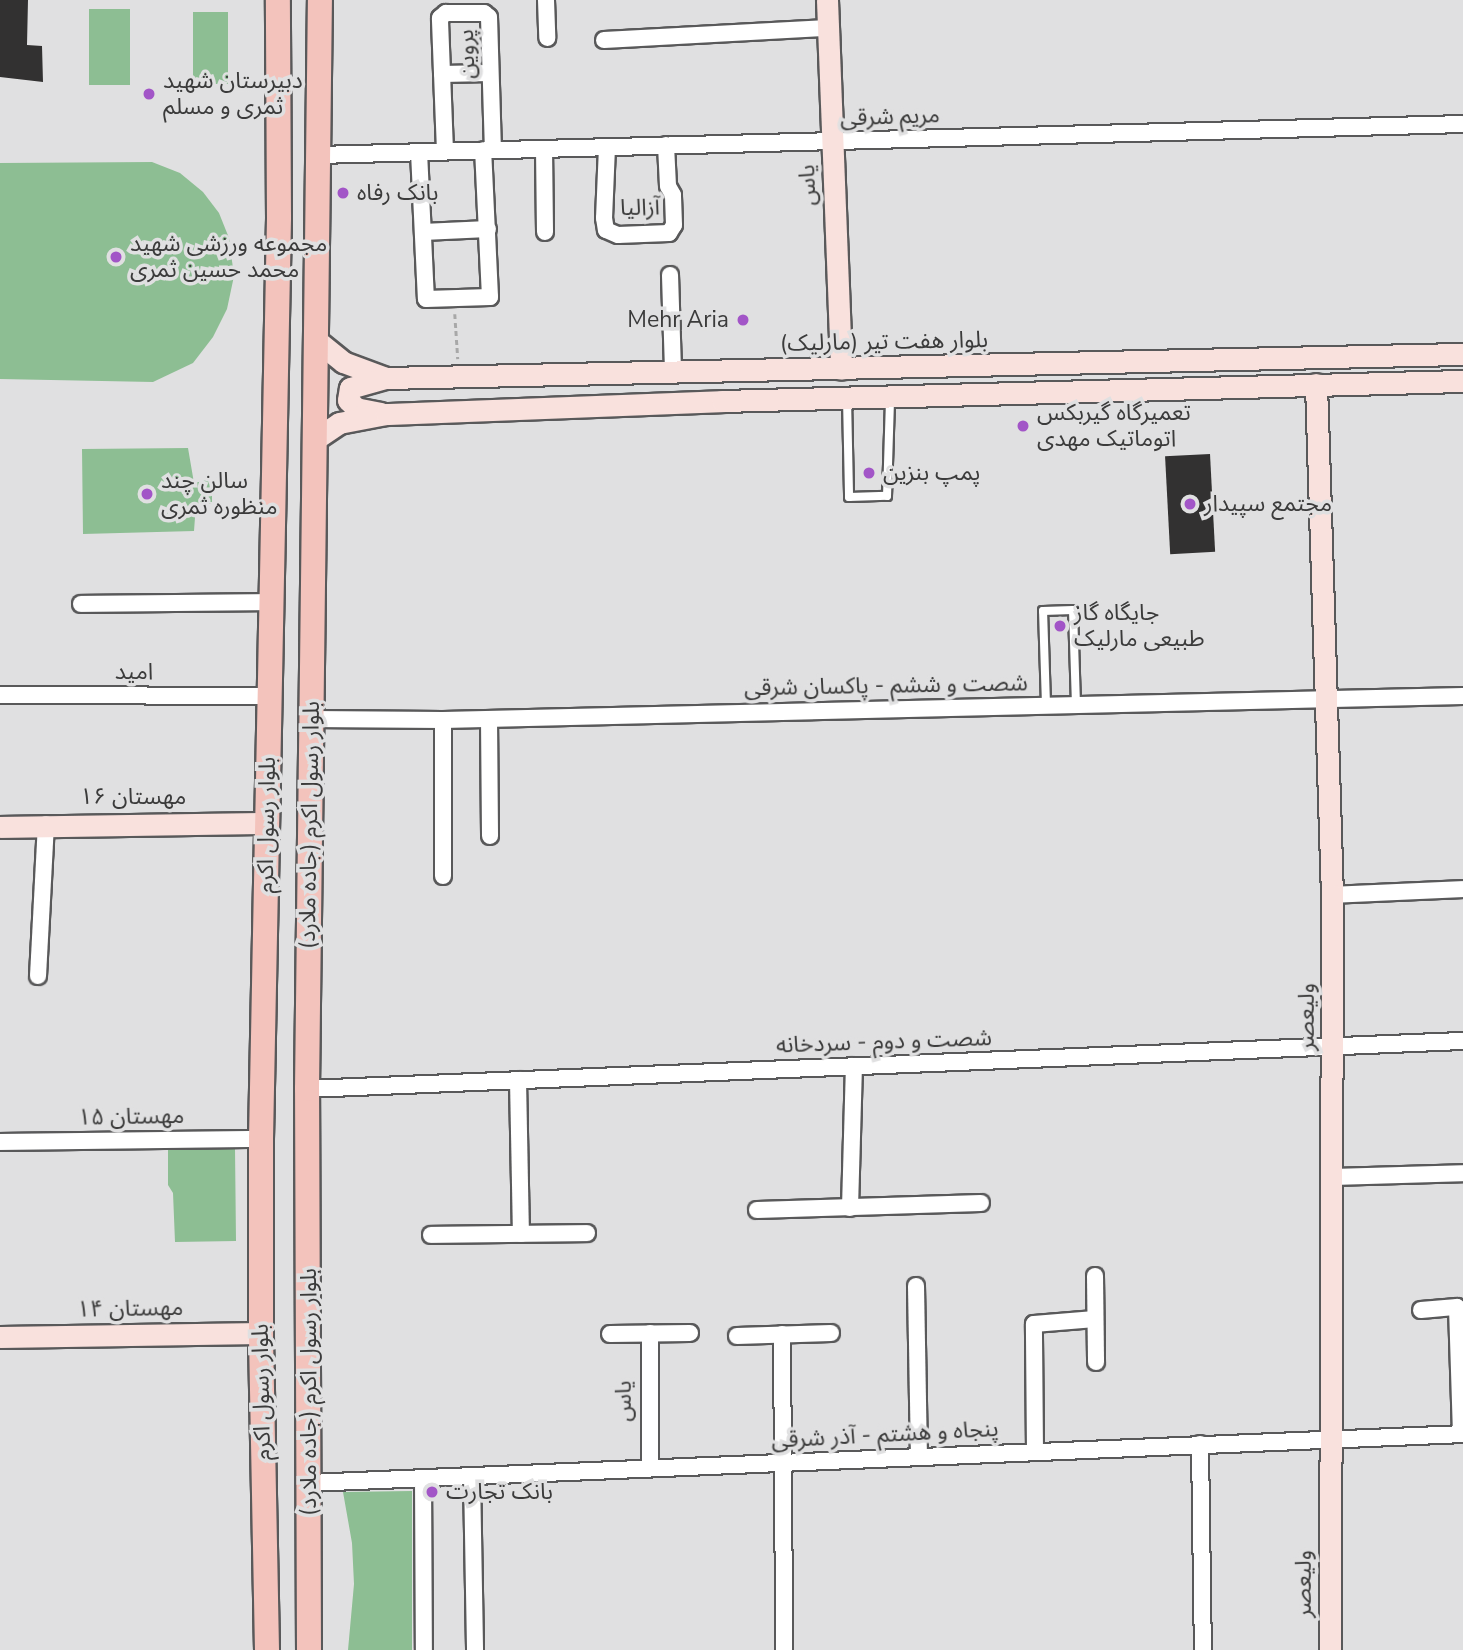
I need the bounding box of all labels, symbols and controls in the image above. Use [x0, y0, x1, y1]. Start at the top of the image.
street label: پروین [452, 29, 482, 79]
place label: دبیرستان شهید ثمری و مسلم [163, 67, 303, 121]
marker: دبیرستان شهید ثمری و مسلم [141, 86, 157, 102]
street label: مریم شرقی [840, 101, 940, 133]
street label: یاس [793, 164, 823, 206]
place label: بانک رفاه [357, 179, 438, 207]
marker: بانک رفاه [335, 185, 351, 201]
street label: آزالیا [620, 194, 660, 222]
place label: مجموعه ورزشی شهید محمد حسین ثمری [130, 230, 327, 284]
marker: مجموعه ورزشی شهید محمد حسین ثمری [108, 249, 124, 265]
place label: Mehr Aria [627, 306, 729, 334]
marker: Mehr Aria [735, 312, 751, 328]
street label: بلوار هفت تیر (مارلیک) [780, 326, 988, 358]
place label: تعمیرگاه گیربکس اتوماتیک مهدی [1037, 399, 1191, 453]
marker: تعمیرگاه گیربکس اتوماتیک مهدی [1015, 418, 1031, 434]
place label: پمپ بنزین [883, 459, 980, 487]
marker: پمپ بنزین [861, 465, 877, 481]
place label: سالن چند منظوره ثمری [161, 467, 278, 521]
marker: سالن چند منظوره ثمری [139, 486, 155, 502]
place label: مجتمع سپیدار [1204, 490, 1332, 518]
marker: مجتمع سپیدار [1182, 496, 1198, 512]
place label: جایگاه گاز طبیعی مارلیک [1074, 599, 1204, 653]
marker: جایگاه گاز طبیعی مارلیک [1052, 618, 1068, 634]
street label: امید [115, 658, 153, 686]
street label: شصت و ششم - پاکسان شرقی [744, 670, 1028, 702]
street label: بلوار رسول اکرم (جاده ملارد) [294, 701, 326, 949]
street label: بلوار رسول اکرم [252, 756, 282, 894]
street label: مهستان ۱۶ [80, 783, 186, 811]
street label: ولیعصر [1293, 983, 1321, 1051]
street label: شصت و دوم - سردخانه [776, 1024, 992, 1060]
street label: مهستان ۱۵ [77, 1102, 185, 1132]
street label: بلوار رسول اکرم (جاده ملارد) [295, 1268, 323, 1516]
street label: مهستان ۱۴ [76, 1294, 184, 1324]
street label: بلوار رسول اکرم [247, 1323, 277, 1461]
street label: یاس [610, 1380, 638, 1422]
street label: پنجاه و هشتم - آذر شرقی [771, 1415, 999, 1455]
place label: بانک تجارت [446, 1478, 553, 1506]
marker: بانک تجارت [424, 1484, 440, 1500]
street label: ولیعصر [1290, 1550, 1318, 1618]

